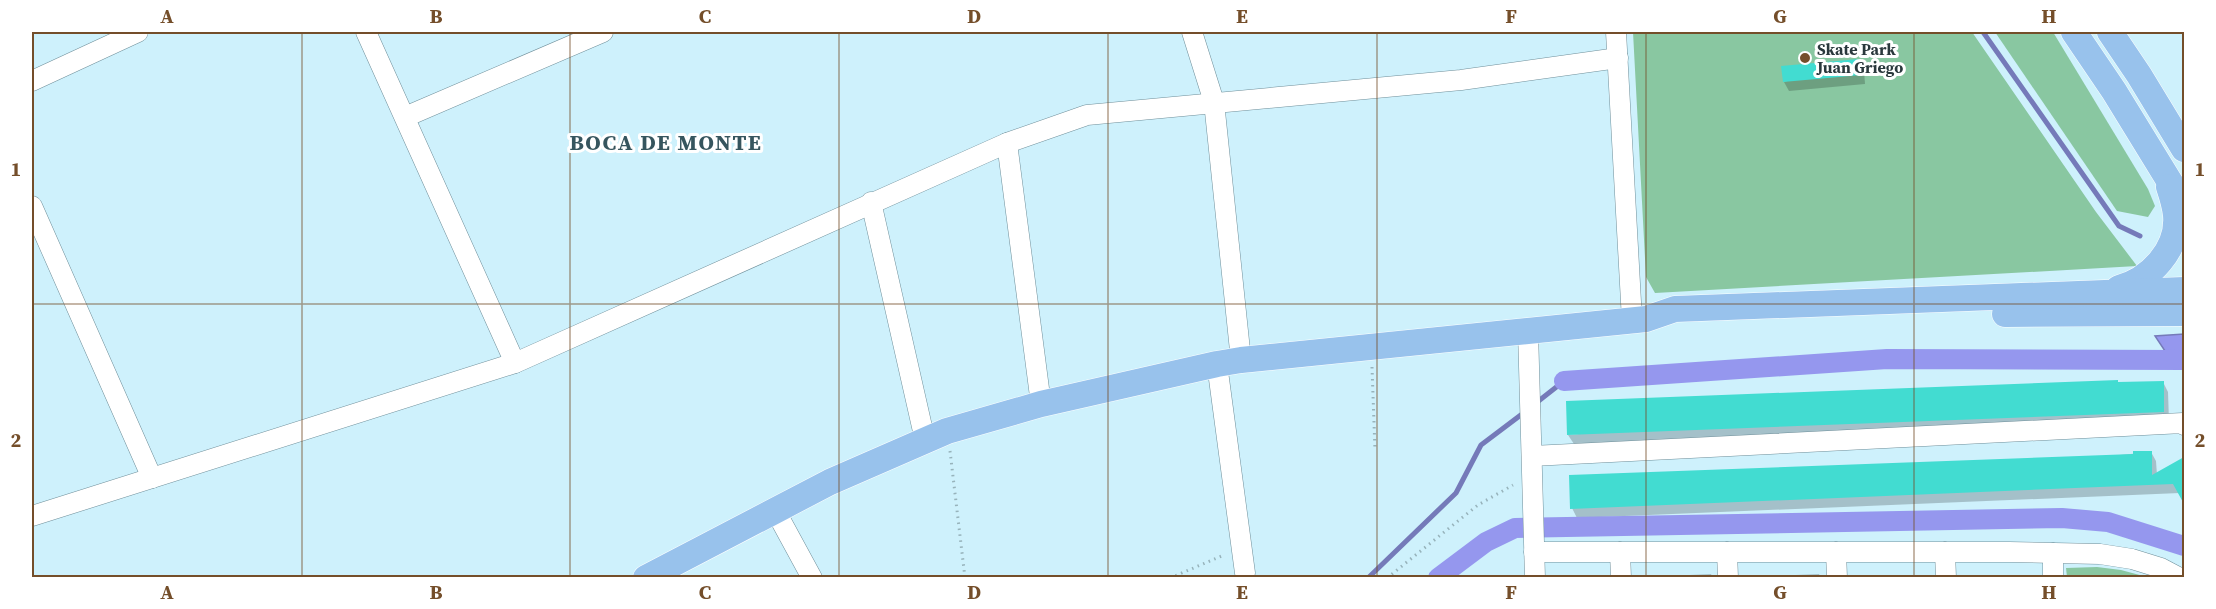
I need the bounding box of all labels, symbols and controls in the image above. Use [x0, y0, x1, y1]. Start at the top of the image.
text: A [160, 2, 174, 30]
text: B [429, 2, 443, 30]
text: C [699, 2, 711, 30]
text: D [967, 2, 981, 30]
text: E [1236, 2, 1248, 30]
text: F [1505, 2, 1517, 30]
text: G [1773, 2, 1787, 30]
text: H [2041, 2, 2057, 30]
place label: Skate Park Juan Griego [1816, 38, 1903, 78]
marker: Skate Park Juan Griego [1798, 51, 1812, 65]
district label: BOCA DE MONTE [570, 127, 762, 157]
text: 1 [11, 155, 21, 183]
text: 1 [2195, 155, 2205, 183]
text: 2 [11, 426, 22, 454]
text: 2 [2195, 426, 2206, 454]
text: A [160, 578, 174, 606]
text: B [429, 578, 443, 606]
text: C [699, 578, 711, 606]
text: D [967, 578, 981, 606]
text: E [1236, 578, 1248, 606]
text: F [1505, 578, 1517, 606]
text: G [1773, 578, 1787, 606]
text: H [2041, 578, 2057, 606]

